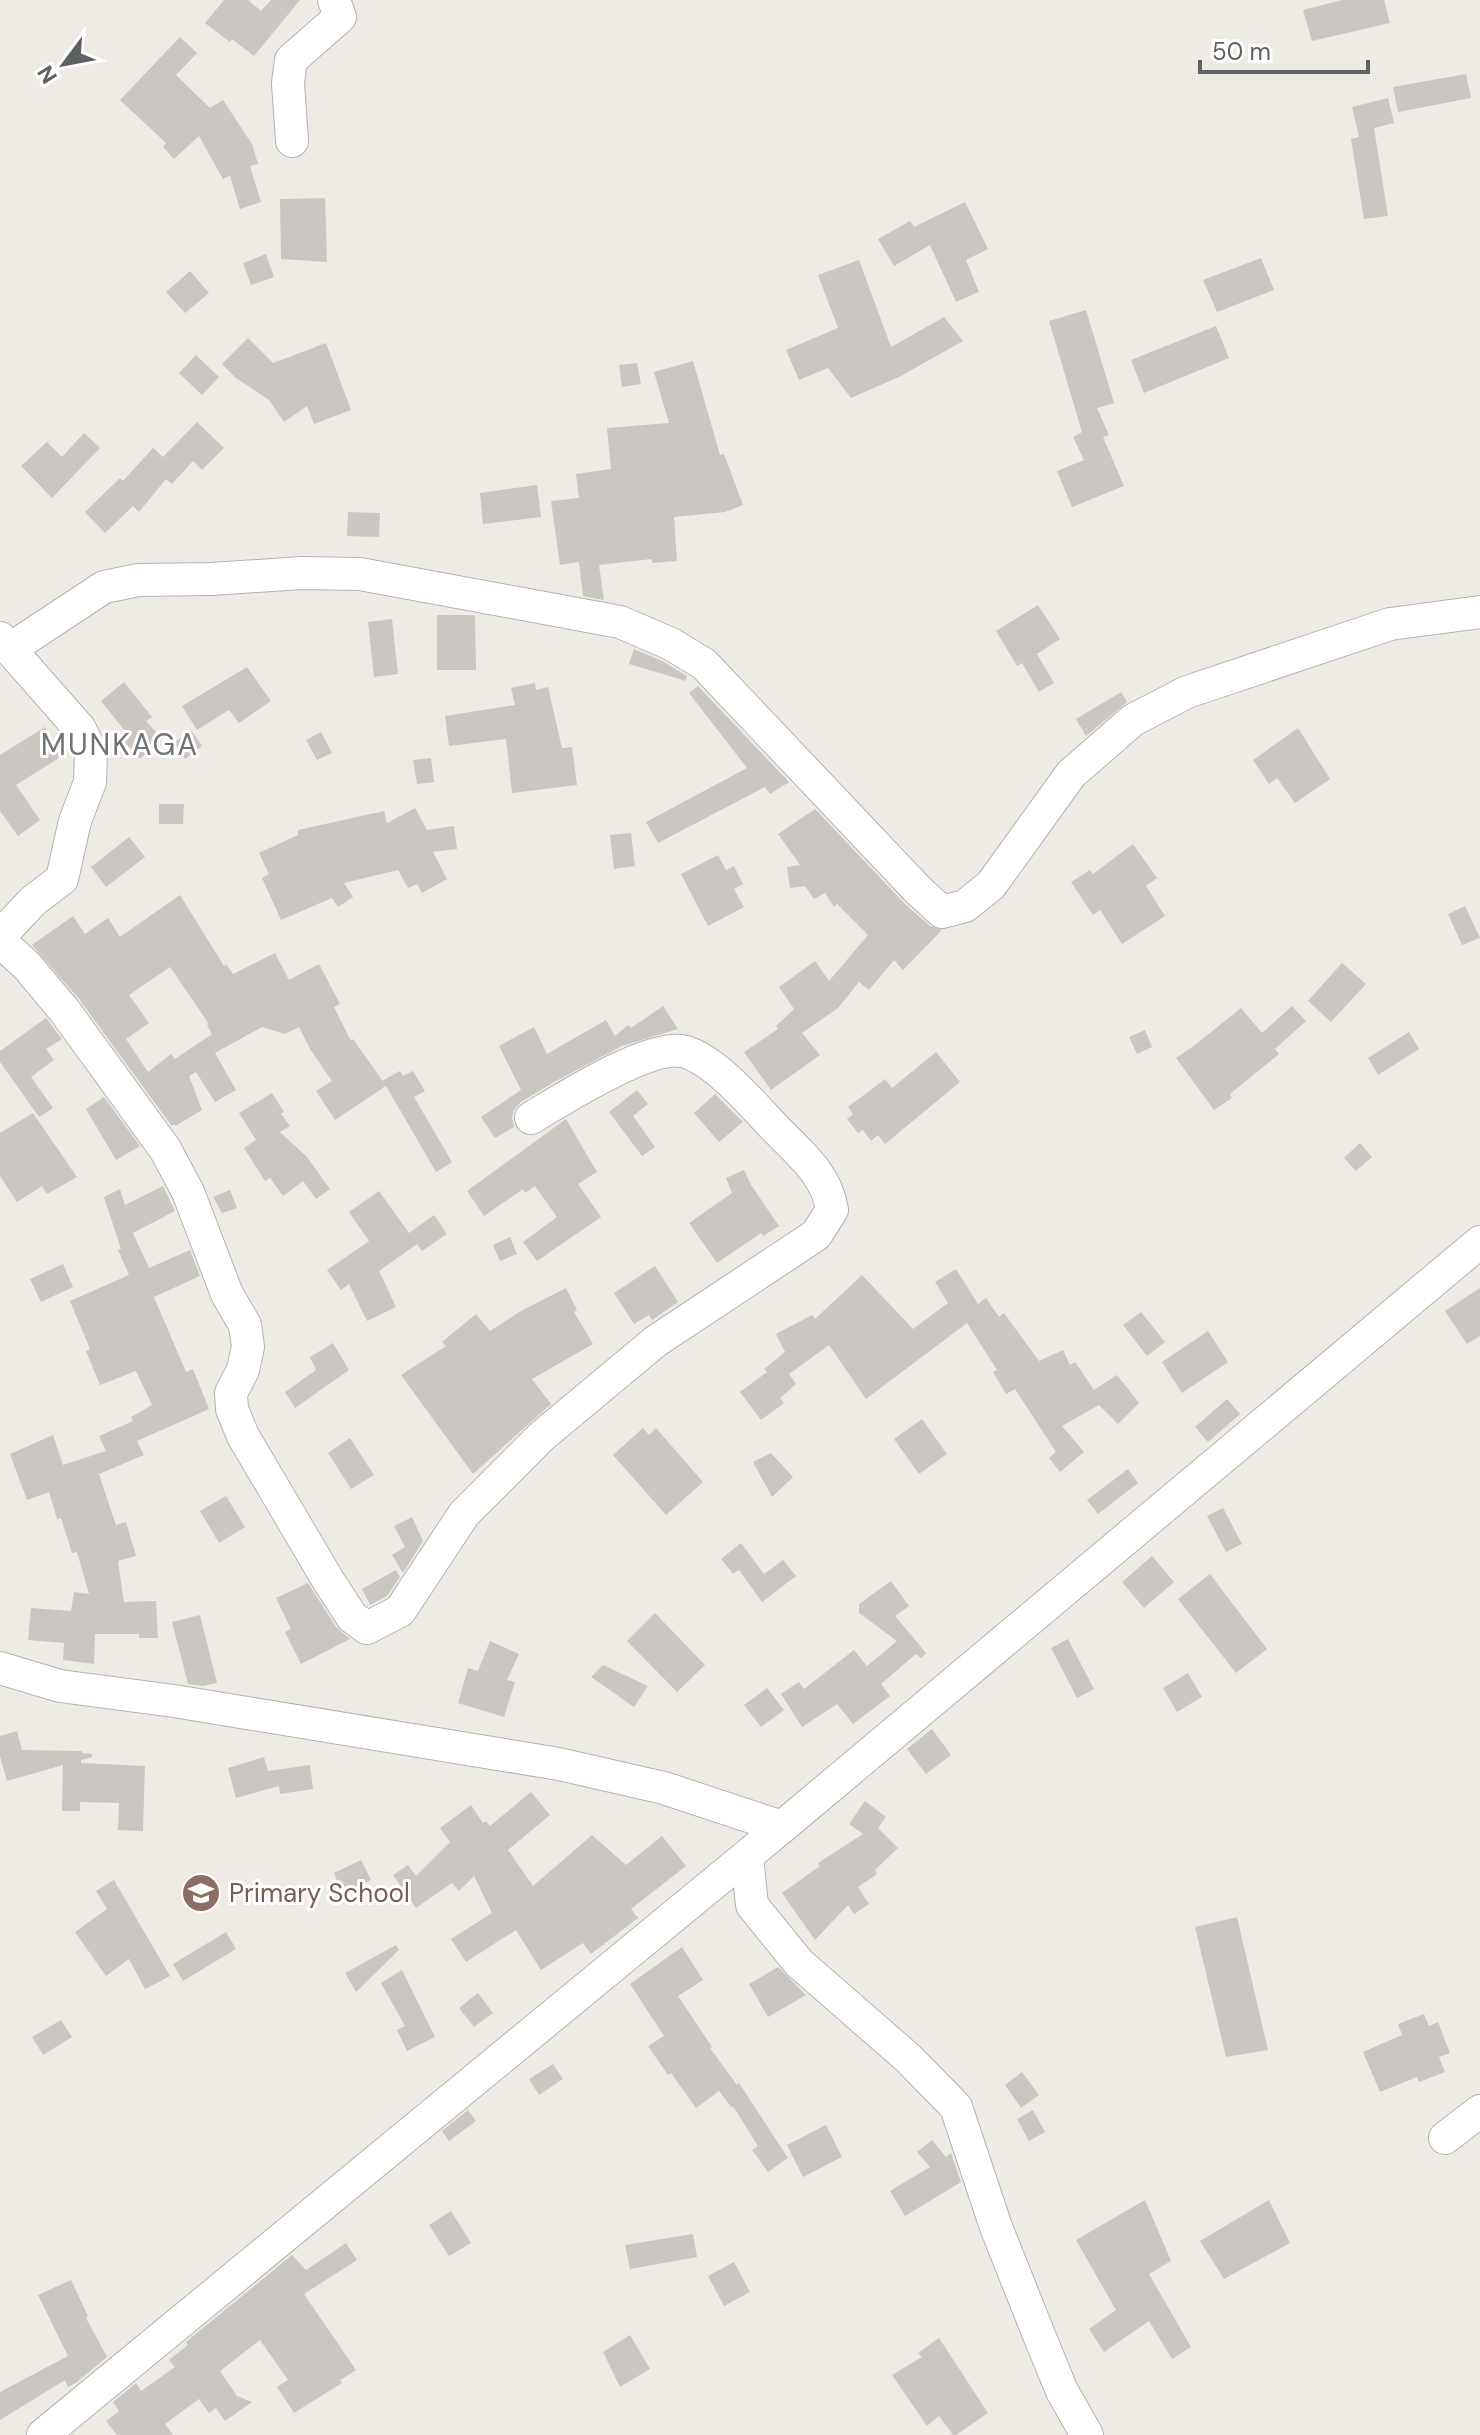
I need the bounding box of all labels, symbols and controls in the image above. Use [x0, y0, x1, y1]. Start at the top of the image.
north arrow [24, 24, 104, 104]
scale bar [1200, 24, 1368, 74]
text: 50 m [1212, 36, 1271, 67]
text: N [31, 60, 64, 89]
district label: MUNKAGA [41, 725, 199, 764]
school or university icon: Primary School [180, 1872, 222, 1914]
place label: Primary School [229, 1876, 410, 1910]

